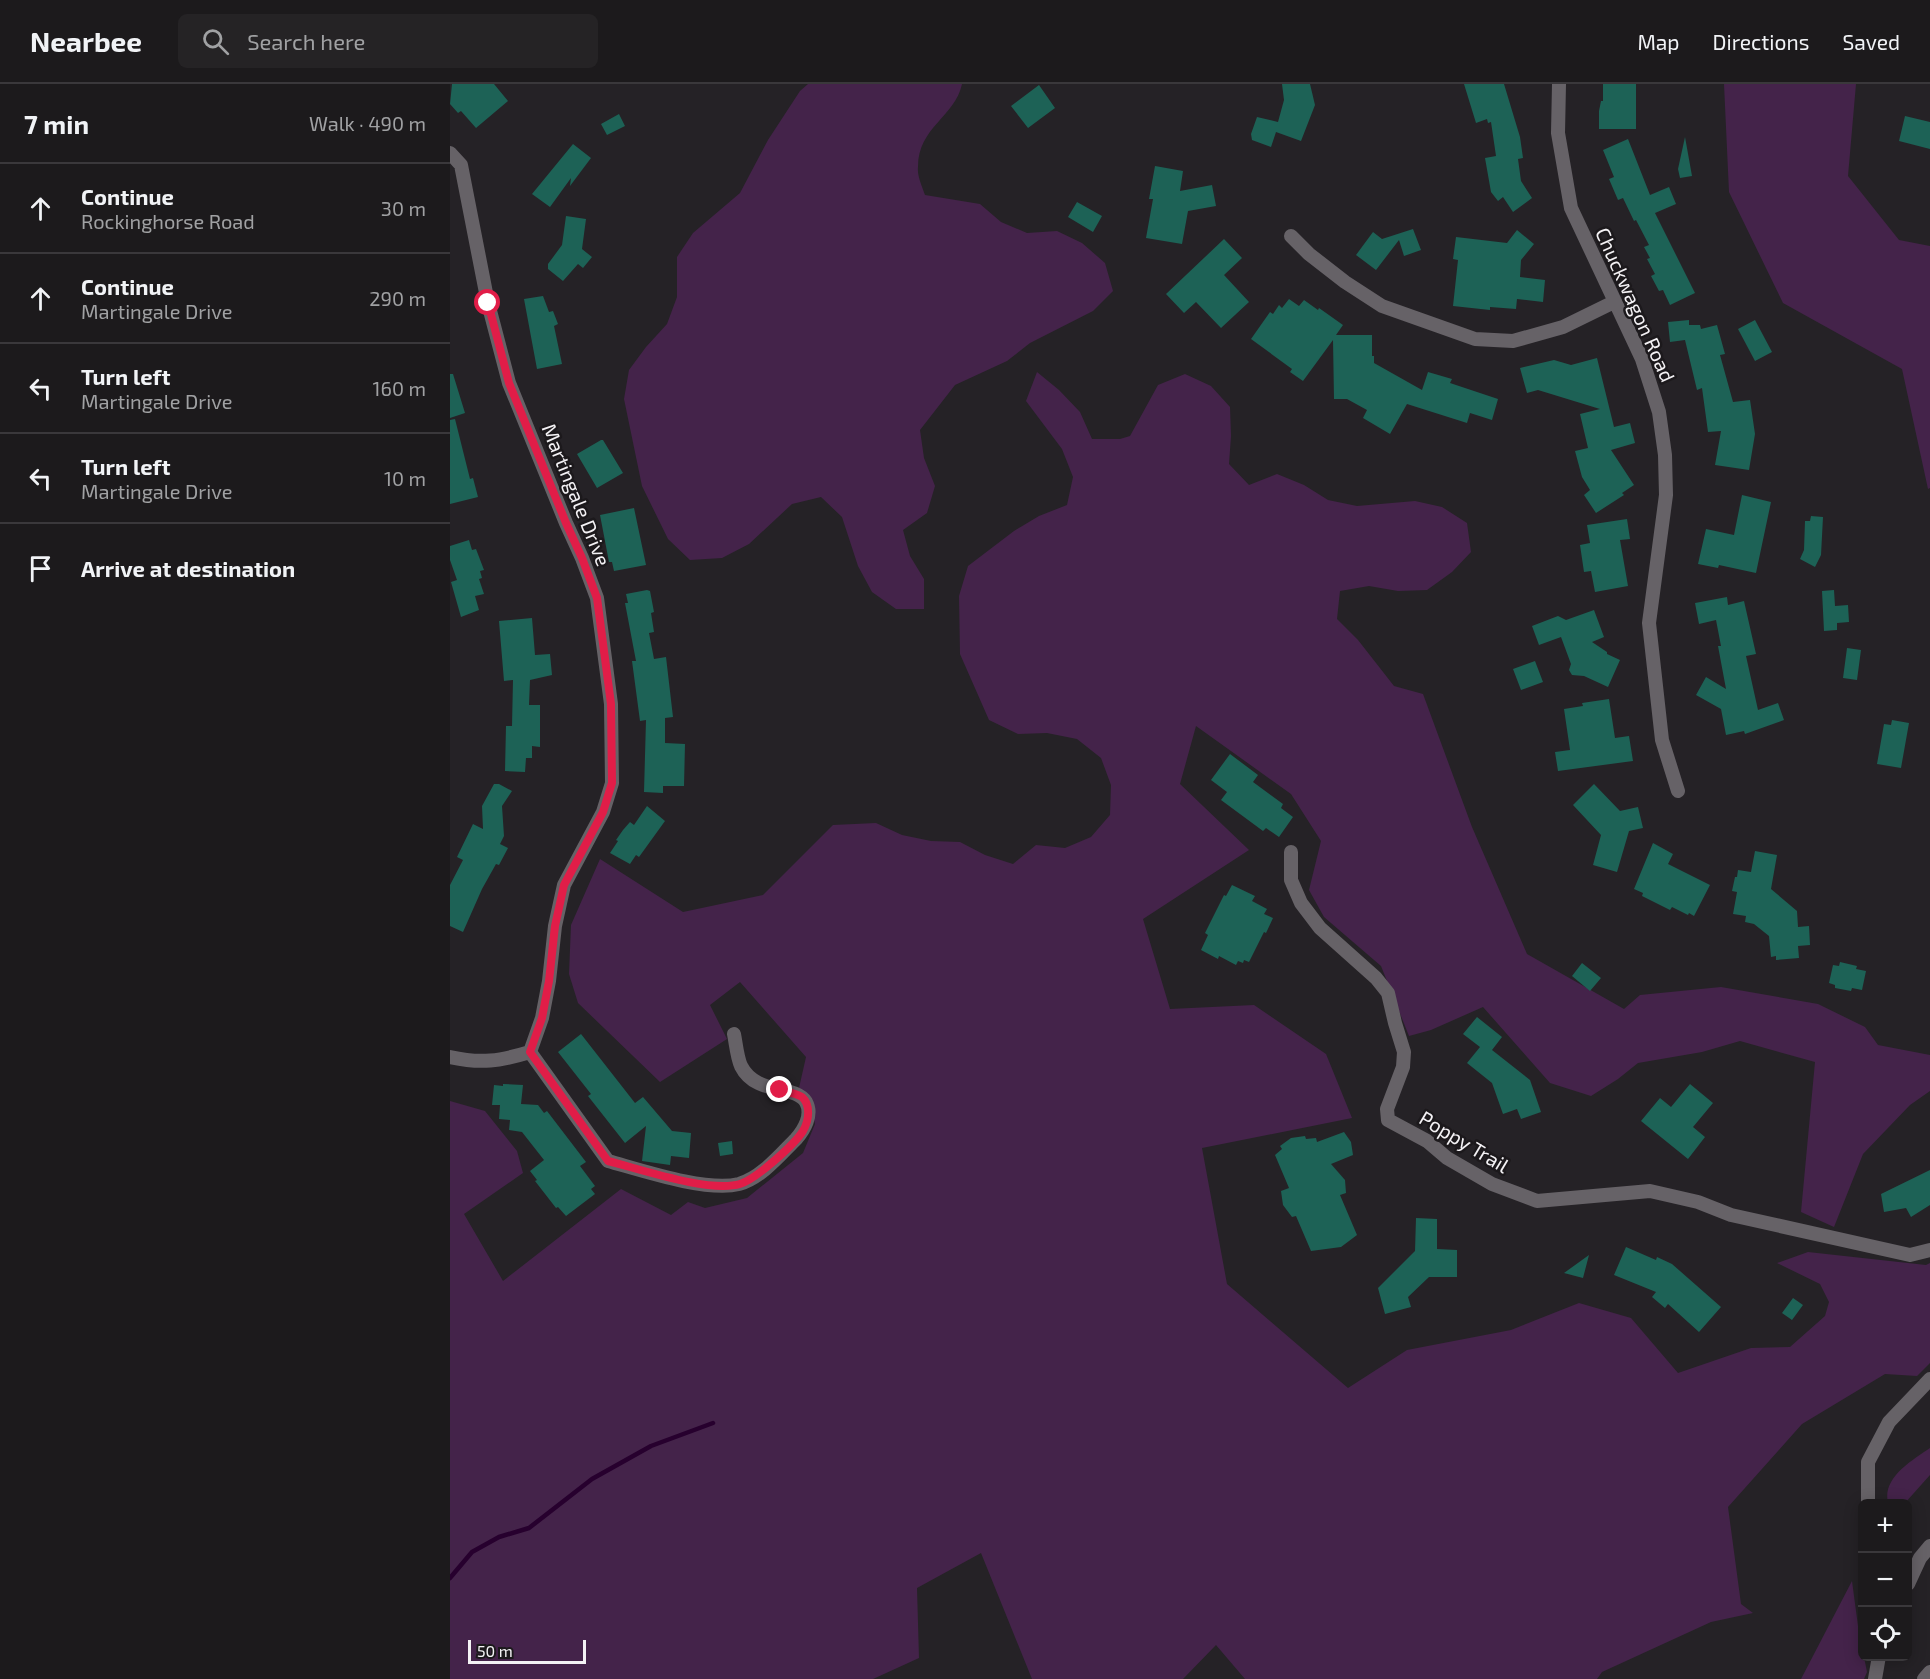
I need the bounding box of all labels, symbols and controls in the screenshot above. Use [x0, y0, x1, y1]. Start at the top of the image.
search box [178, 14, 598, 68]
text: Nearbee [30, 24, 142, 58]
icon: search [199, 25, 232, 58]
text: Search here [247, 28, 365, 54]
text: Map [1637, 29, 1680, 54]
text: Directions [1713, 29, 1809, 54]
text: Saved [1842, 29, 1900, 54]
text: 7 min [24, 108, 89, 139]
text: Walk · 490 m [309, 111, 426, 135]
text: Continue [81, 183, 174, 209]
icon: ahead [24, 192, 57, 225]
text: 30 m [381, 196, 426, 220]
text: Rockinghorse Road [81, 209, 255, 233]
street label: Chuckwagon Road [1591, 224, 1681, 385]
text: Continue [81, 273, 174, 299]
icon: ahead [24, 282, 57, 315]
text: 290 m [369, 286, 426, 310]
route start [474, 289, 500, 315]
text: Martingale Drive [81, 299, 232, 323]
text: Turn left [81, 363, 170, 389]
icon: left [24, 372, 57, 405]
text: 160 m [373, 376, 426, 400]
text: Martingale Drive [81, 389, 232, 413]
street label: Martingale Drive [537, 420, 616, 569]
text: Turn left [81, 453, 170, 479]
icon: left [24, 462, 57, 495]
text: 10 m [384, 466, 426, 490]
text: Martingale Drive [81, 479, 232, 503]
icon: arrive [24, 552, 57, 585]
text: Arrive at destination [81, 555, 295, 581]
route end [766, 1076, 792, 1102]
street label: Poppy Trail [1415, 1105, 1514, 1177]
map controls [1858, 1499, 1912, 1661]
button: + [1858, 1499, 1912, 1553]
button: − [1858, 1553, 1912, 1607]
button: locate [1858, 1607, 1912, 1661]
scale bar [468, 1637, 586, 1664]
text: 50 m [477, 1641, 513, 1660]

